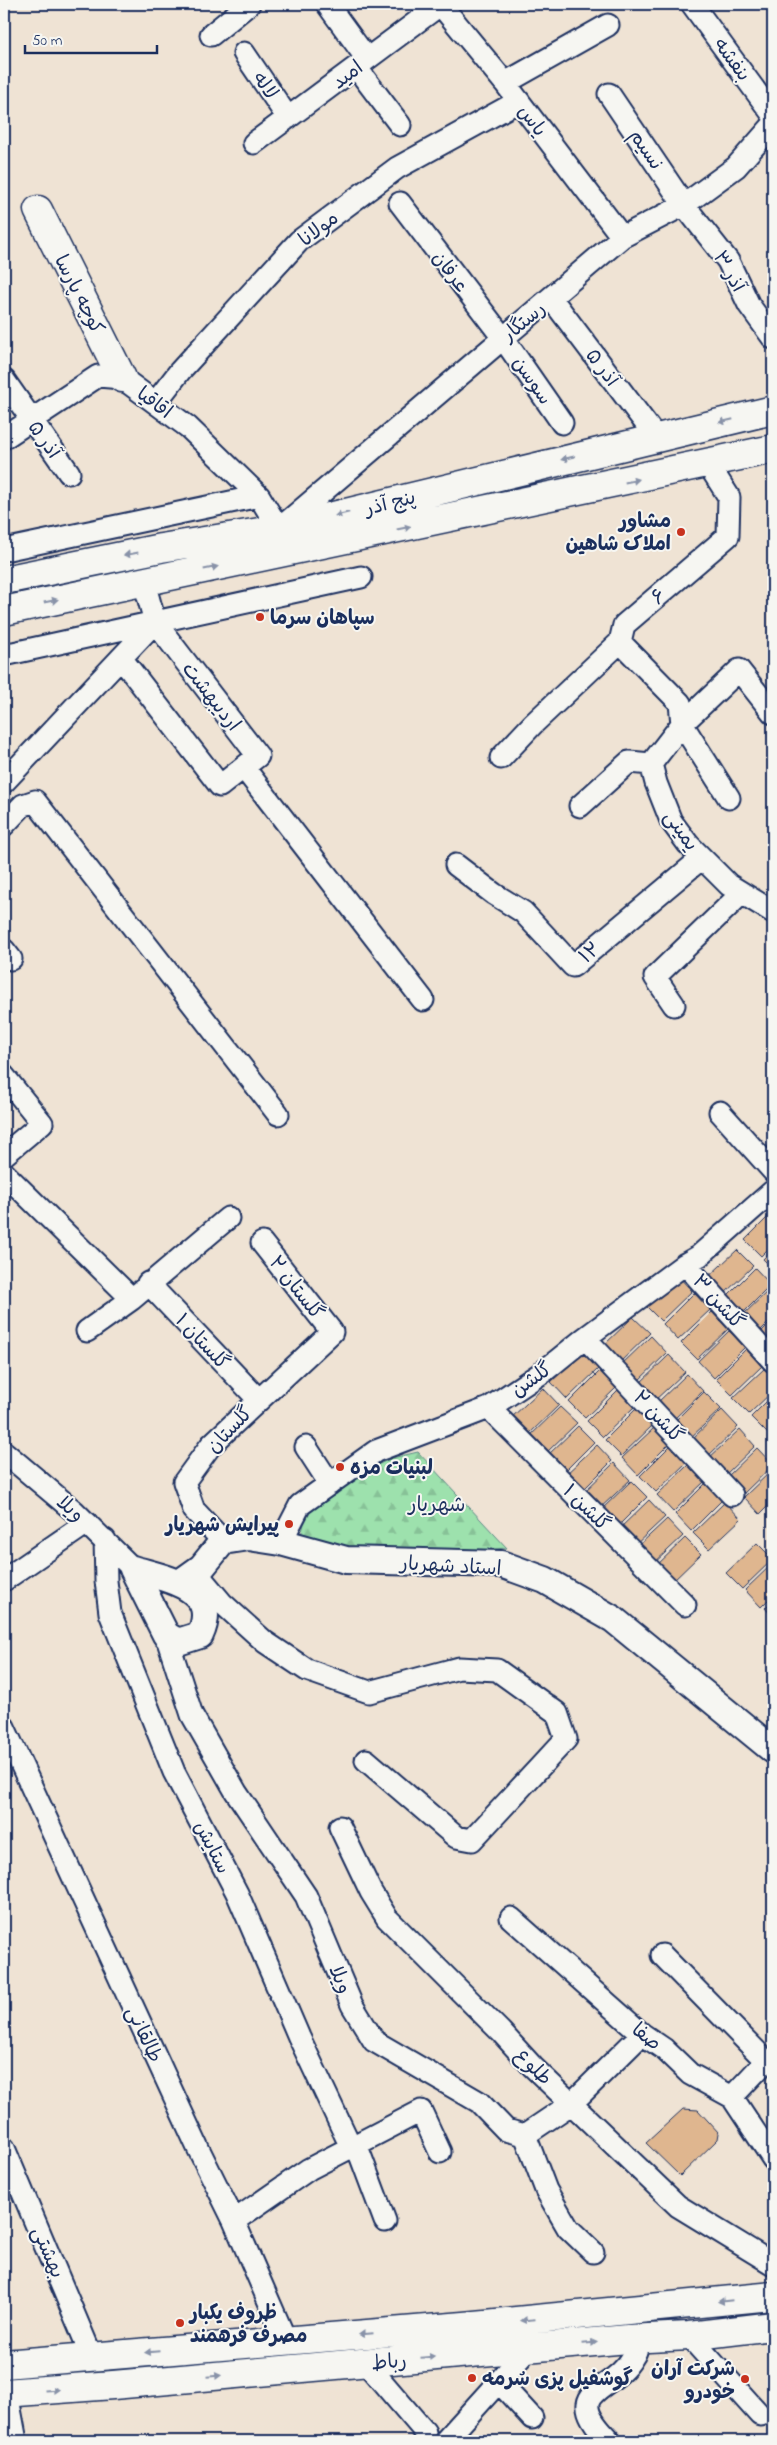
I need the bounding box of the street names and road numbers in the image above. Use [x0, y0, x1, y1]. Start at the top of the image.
street label: بنفشه [705, 33, 757, 88]
street label: امید [327, 55, 370, 97]
street label: لاله [244, 67, 284, 106]
street label: یاس [509, 99, 553, 144]
street label: نسیم [621, 124, 669, 177]
street label: مولانا [293, 205, 346, 255]
street label: عرفان [424, 245, 474, 300]
street label: آذر ۳ [704, 246, 752, 299]
street label: کوچه پارسا [45, 250, 110, 340]
street label: رستگار [495, 296, 553, 351]
street label: آذر ۵ [577, 343, 626, 394]
street label: سوسن [504, 351, 558, 412]
street label: اقاقیا [129, 381, 178, 427]
street label: آذر ۵ [19, 415, 67, 466]
street label: پنج آذر [360, 484, 419, 525]
street label: ۶ [646, 583, 674, 613]
street label: اردیبهشت [174, 657, 246, 738]
street label: یمینی [655, 805, 705, 858]
street label: ۱۲ [573, 936, 608, 972]
street label: گلستان ۲ [261, 1250, 329, 1327]
street label: گلشن ۳ [684, 1268, 750, 1337]
street label: گلستان ۱ [167, 1308, 235, 1378]
street label: گلشن [506, 1356, 559, 1406]
street label: گلشن ۲ [625, 1385, 689, 1451]
street label: گلستان [201, 1401, 261, 1461]
street label: گلشن ۱ [555, 1478, 616, 1539]
street label: ویلا [49, 1490, 90, 1530]
street label: استاد شهریار [398, 1550, 502, 1585]
street label: ستایش [185, 1817, 236, 1880]
street label: ویلا [320, 1961, 358, 1999]
street label: طالقانی [117, 2002, 168, 2068]
street label: صفا [624, 2017, 667, 2059]
street label: طلوع [507, 2042, 558, 2093]
street label: بهشتی [23, 2223, 71, 2283]
street label: رباط [370, 2348, 408, 2379]

